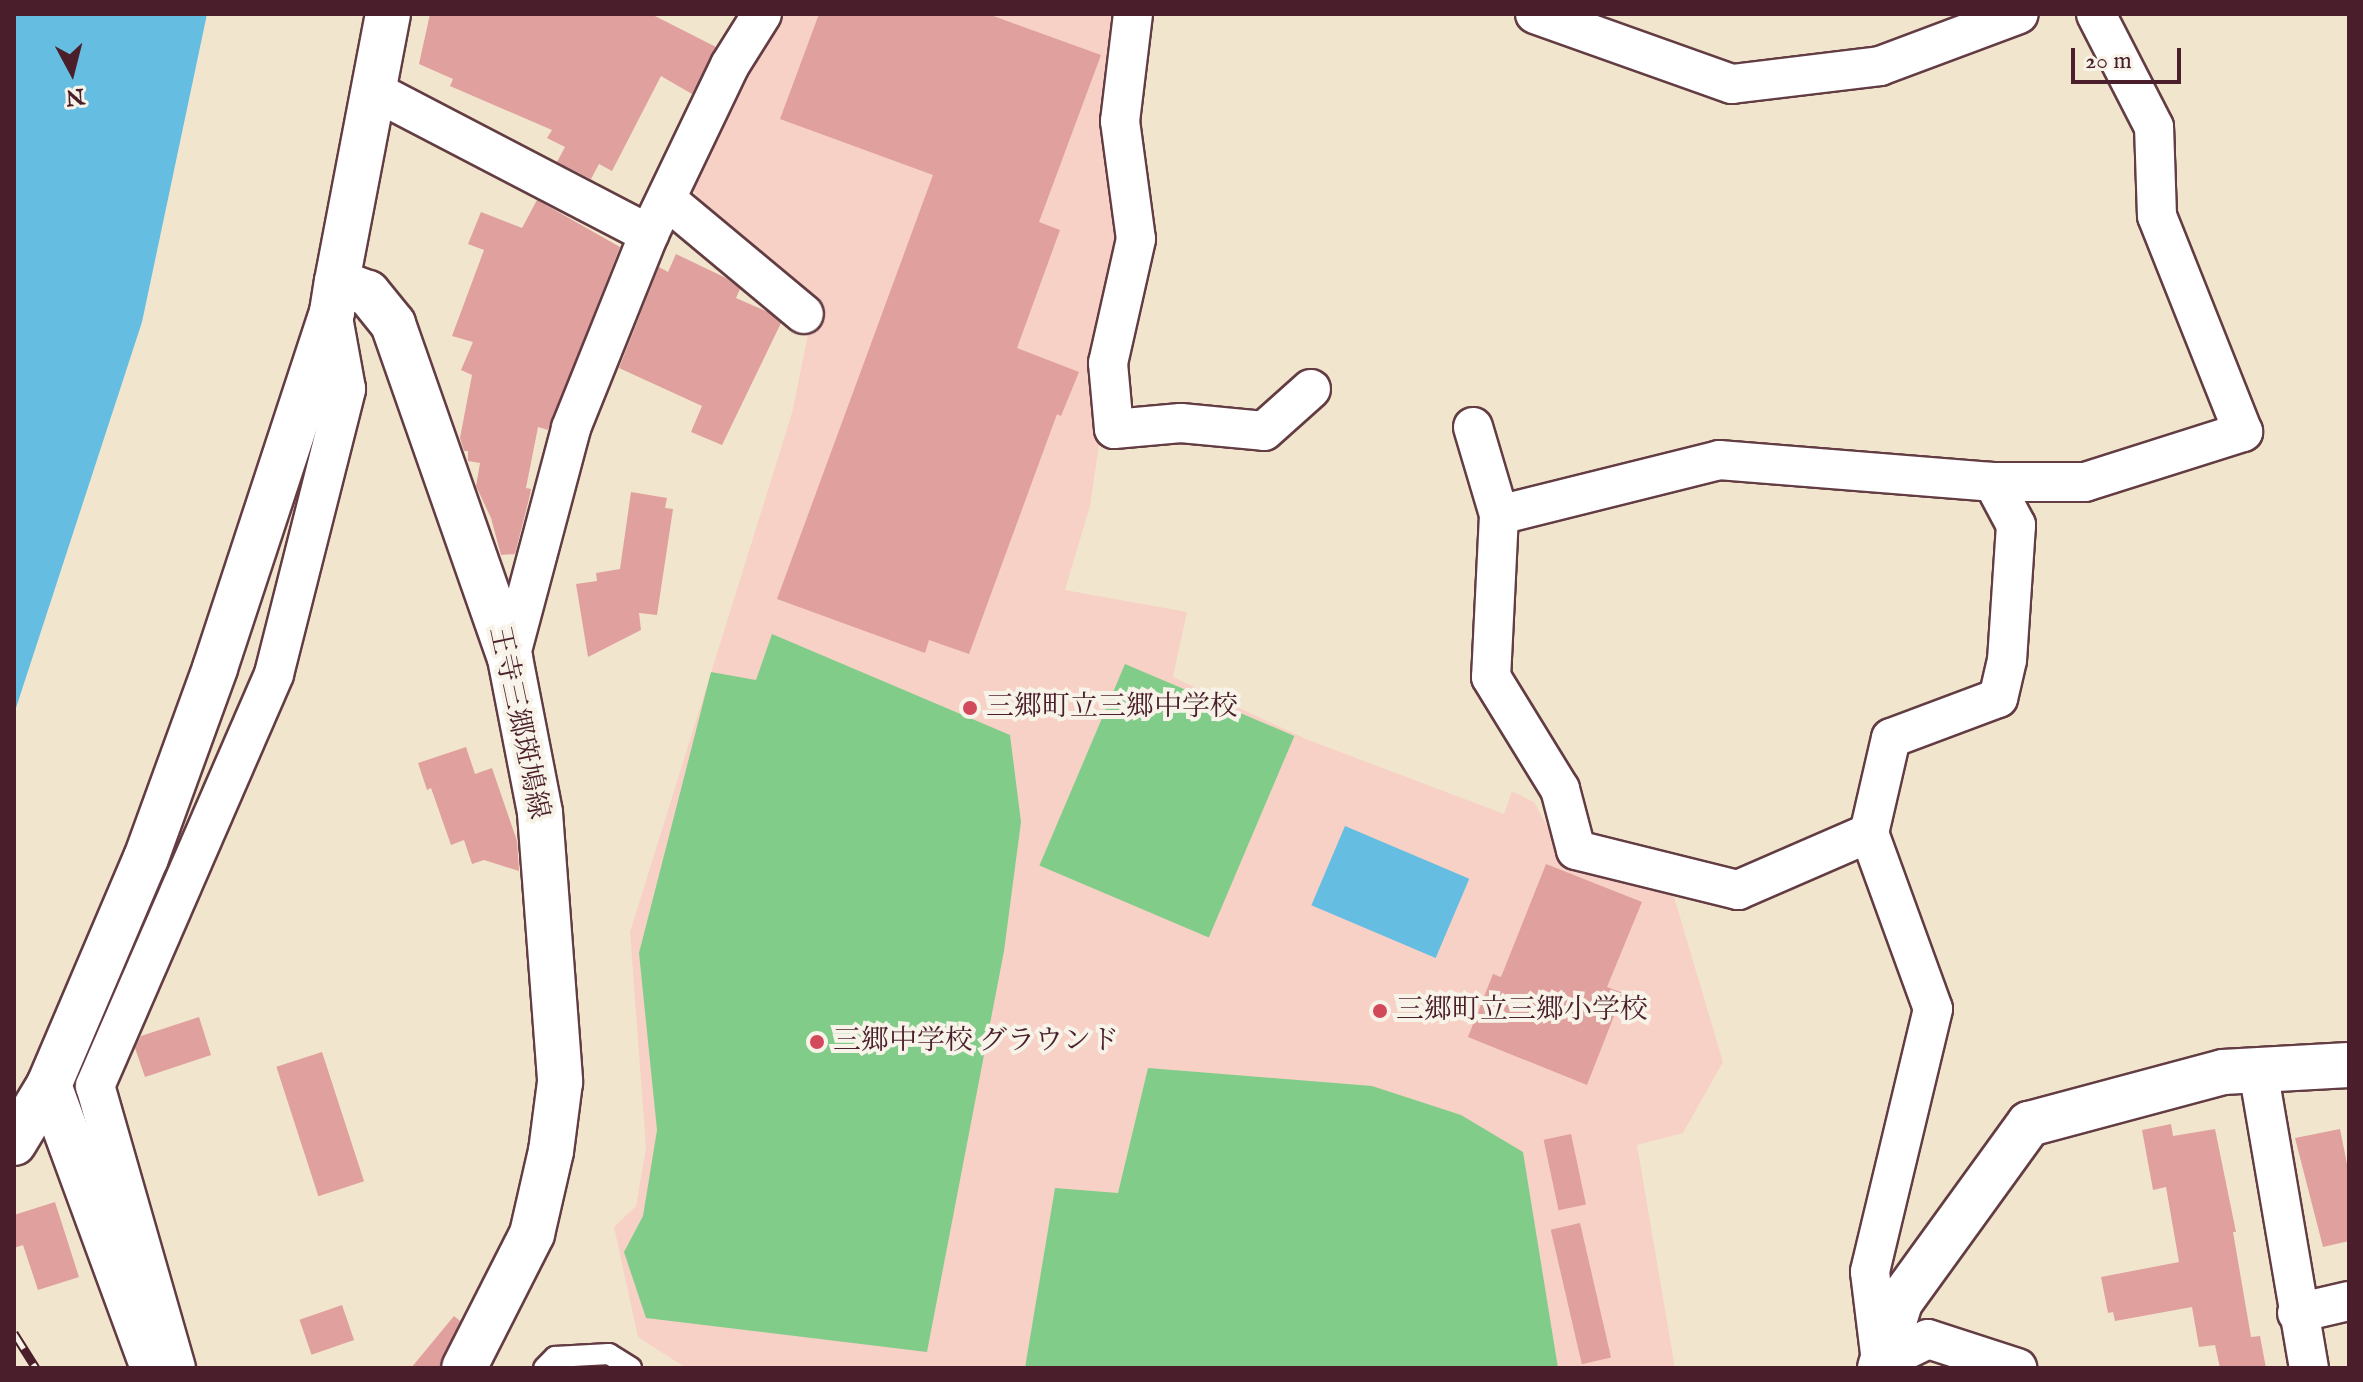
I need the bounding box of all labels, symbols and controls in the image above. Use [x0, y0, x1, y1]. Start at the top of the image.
north arrow [32, 32, 112, 112]
scale bar [2075, 32, 2185, 82]
text: 20 m [2085, 46, 2132, 77]
text: N [64, 81, 86, 111]
street label: 王寺三郷斑鳩線 [481, 624, 555, 822]
place label: 三郷町立三郷中学校 [986, 691, 1238, 725]
marker: 三郷町立三郷中学校 [961, 699, 979, 717]
place label: 三郷町立三郷小学校 [1396, 994, 1648, 1028]
marker: 三郷町立三郷小学校 [1371, 1002, 1389, 1020]
place label: 三郷中学校 グラウンド [833, 1025, 1119, 1059]
marker: 三郷中学校 グラウンド [808, 1033, 826, 1051]

